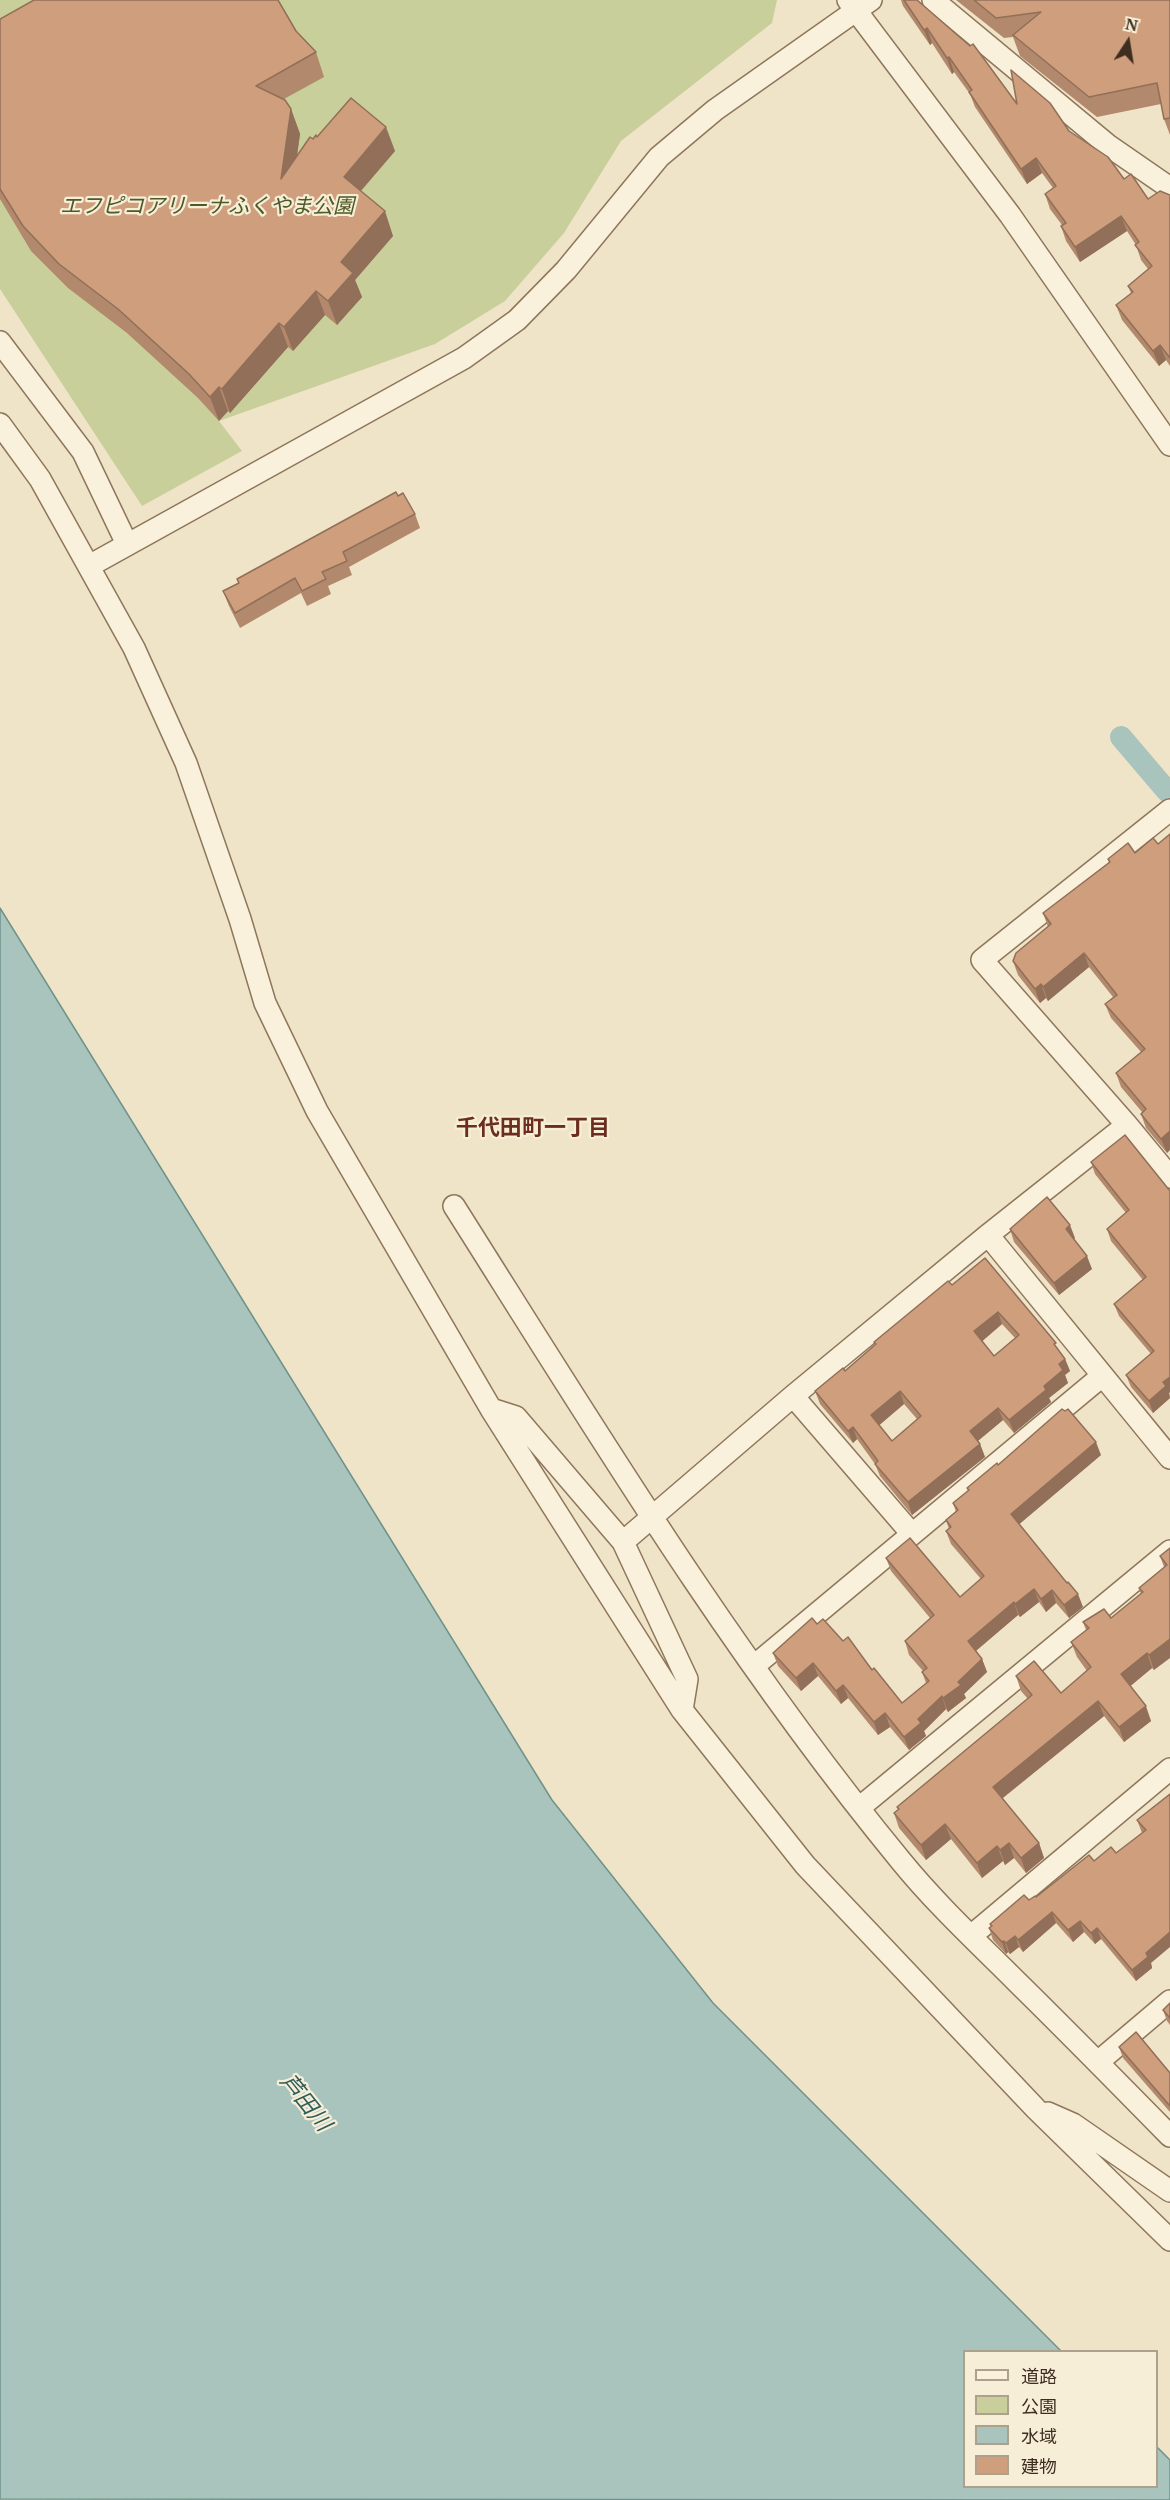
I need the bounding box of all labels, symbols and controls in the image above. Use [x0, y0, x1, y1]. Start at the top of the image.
north arrow [1098, 12, 1158, 72]
text: N [1124, 12, 1140, 36]
park label: エフピコアリーナふくやま公園 [60, 194, 354, 220]
district label: 千代田町一丁目 [456, 1116, 610, 1142]
water label: 芦田川 [274, 2069, 336, 2137]
legend [963, 2350, 1158, 2488]
text: 道路 [1021, 2364, 1057, 2388]
text: 公園 [1021, 2394, 1057, 2418]
text: 水域 [1021, 2424, 1057, 2448]
text: 建物 [1021, 2454, 1057, 2478]

